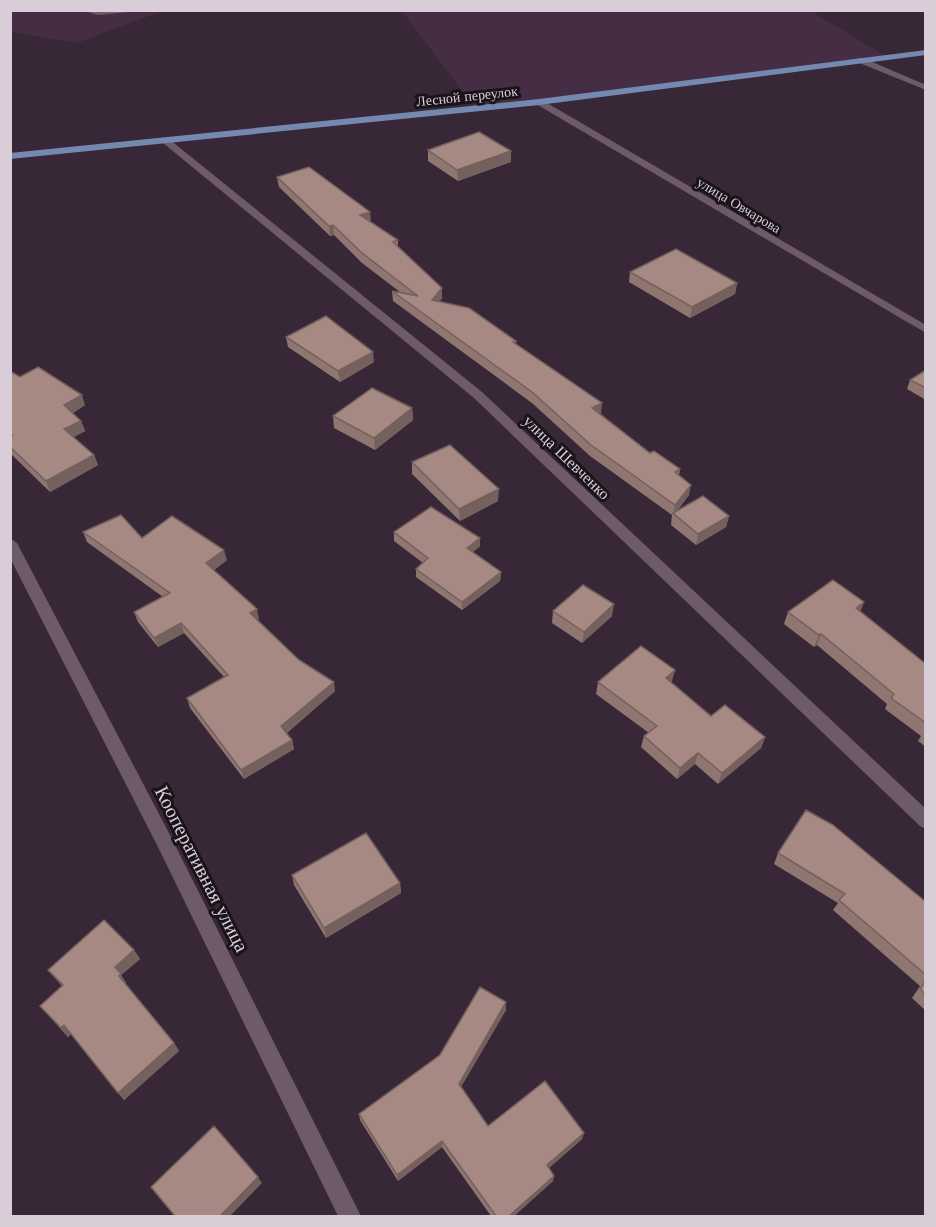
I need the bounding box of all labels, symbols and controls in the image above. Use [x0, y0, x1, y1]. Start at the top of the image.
street label: Лесной переулок [415, 82, 519, 110]
street label: улица Овчарова [694, 173, 785, 237]
street label: улица Шевченко [519, 411, 615, 503]
street label: Кооперативная улица [150, 782, 254, 956]

